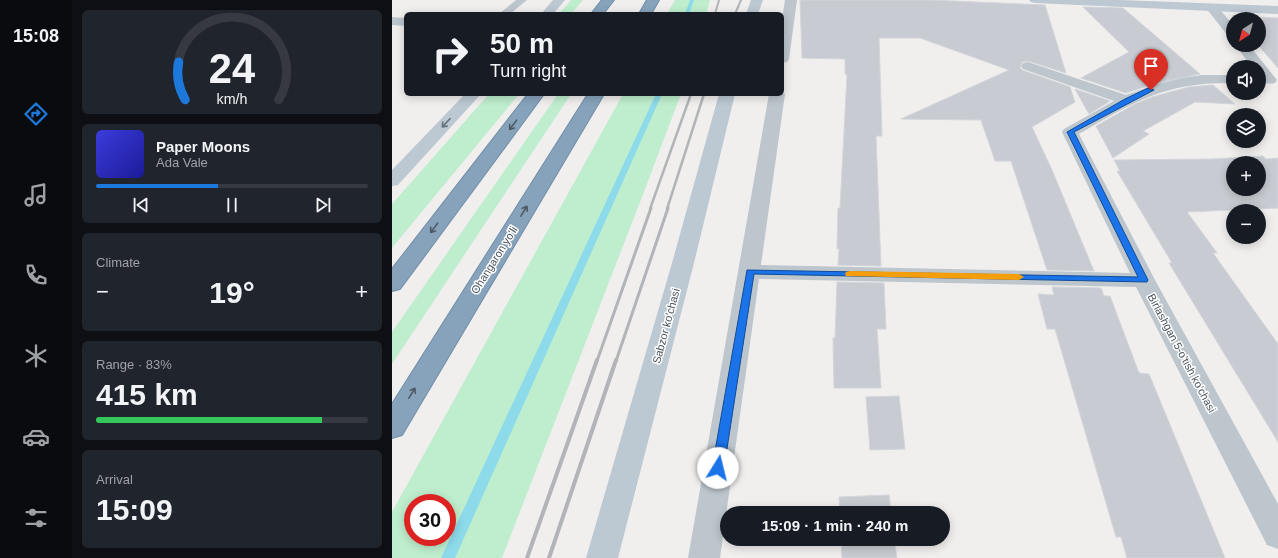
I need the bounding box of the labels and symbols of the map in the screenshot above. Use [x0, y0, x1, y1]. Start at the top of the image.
north arrow [1226, 12, 1266, 52]
pin [1134, 49, 1168, 90]
one-way arrow [442, 117, 451, 127]
one-way arrow [508, 119, 517, 130]
one-way arrow [521, 205, 529, 217]
one-way arrow [430, 223, 438, 234]
street label: Ohangaron yoʻli [468, 224, 520, 296]
street label: Sabzor ko'chasi [650, 287, 682, 365]
street label: Birlashgan 5-o'tish ko'chasi [1146, 292, 1218, 414]
one-way arrow [408, 388, 417, 399]
position arrow [697, 447, 739, 489]
speed limit sign: 30 [404, 494, 456, 546]

